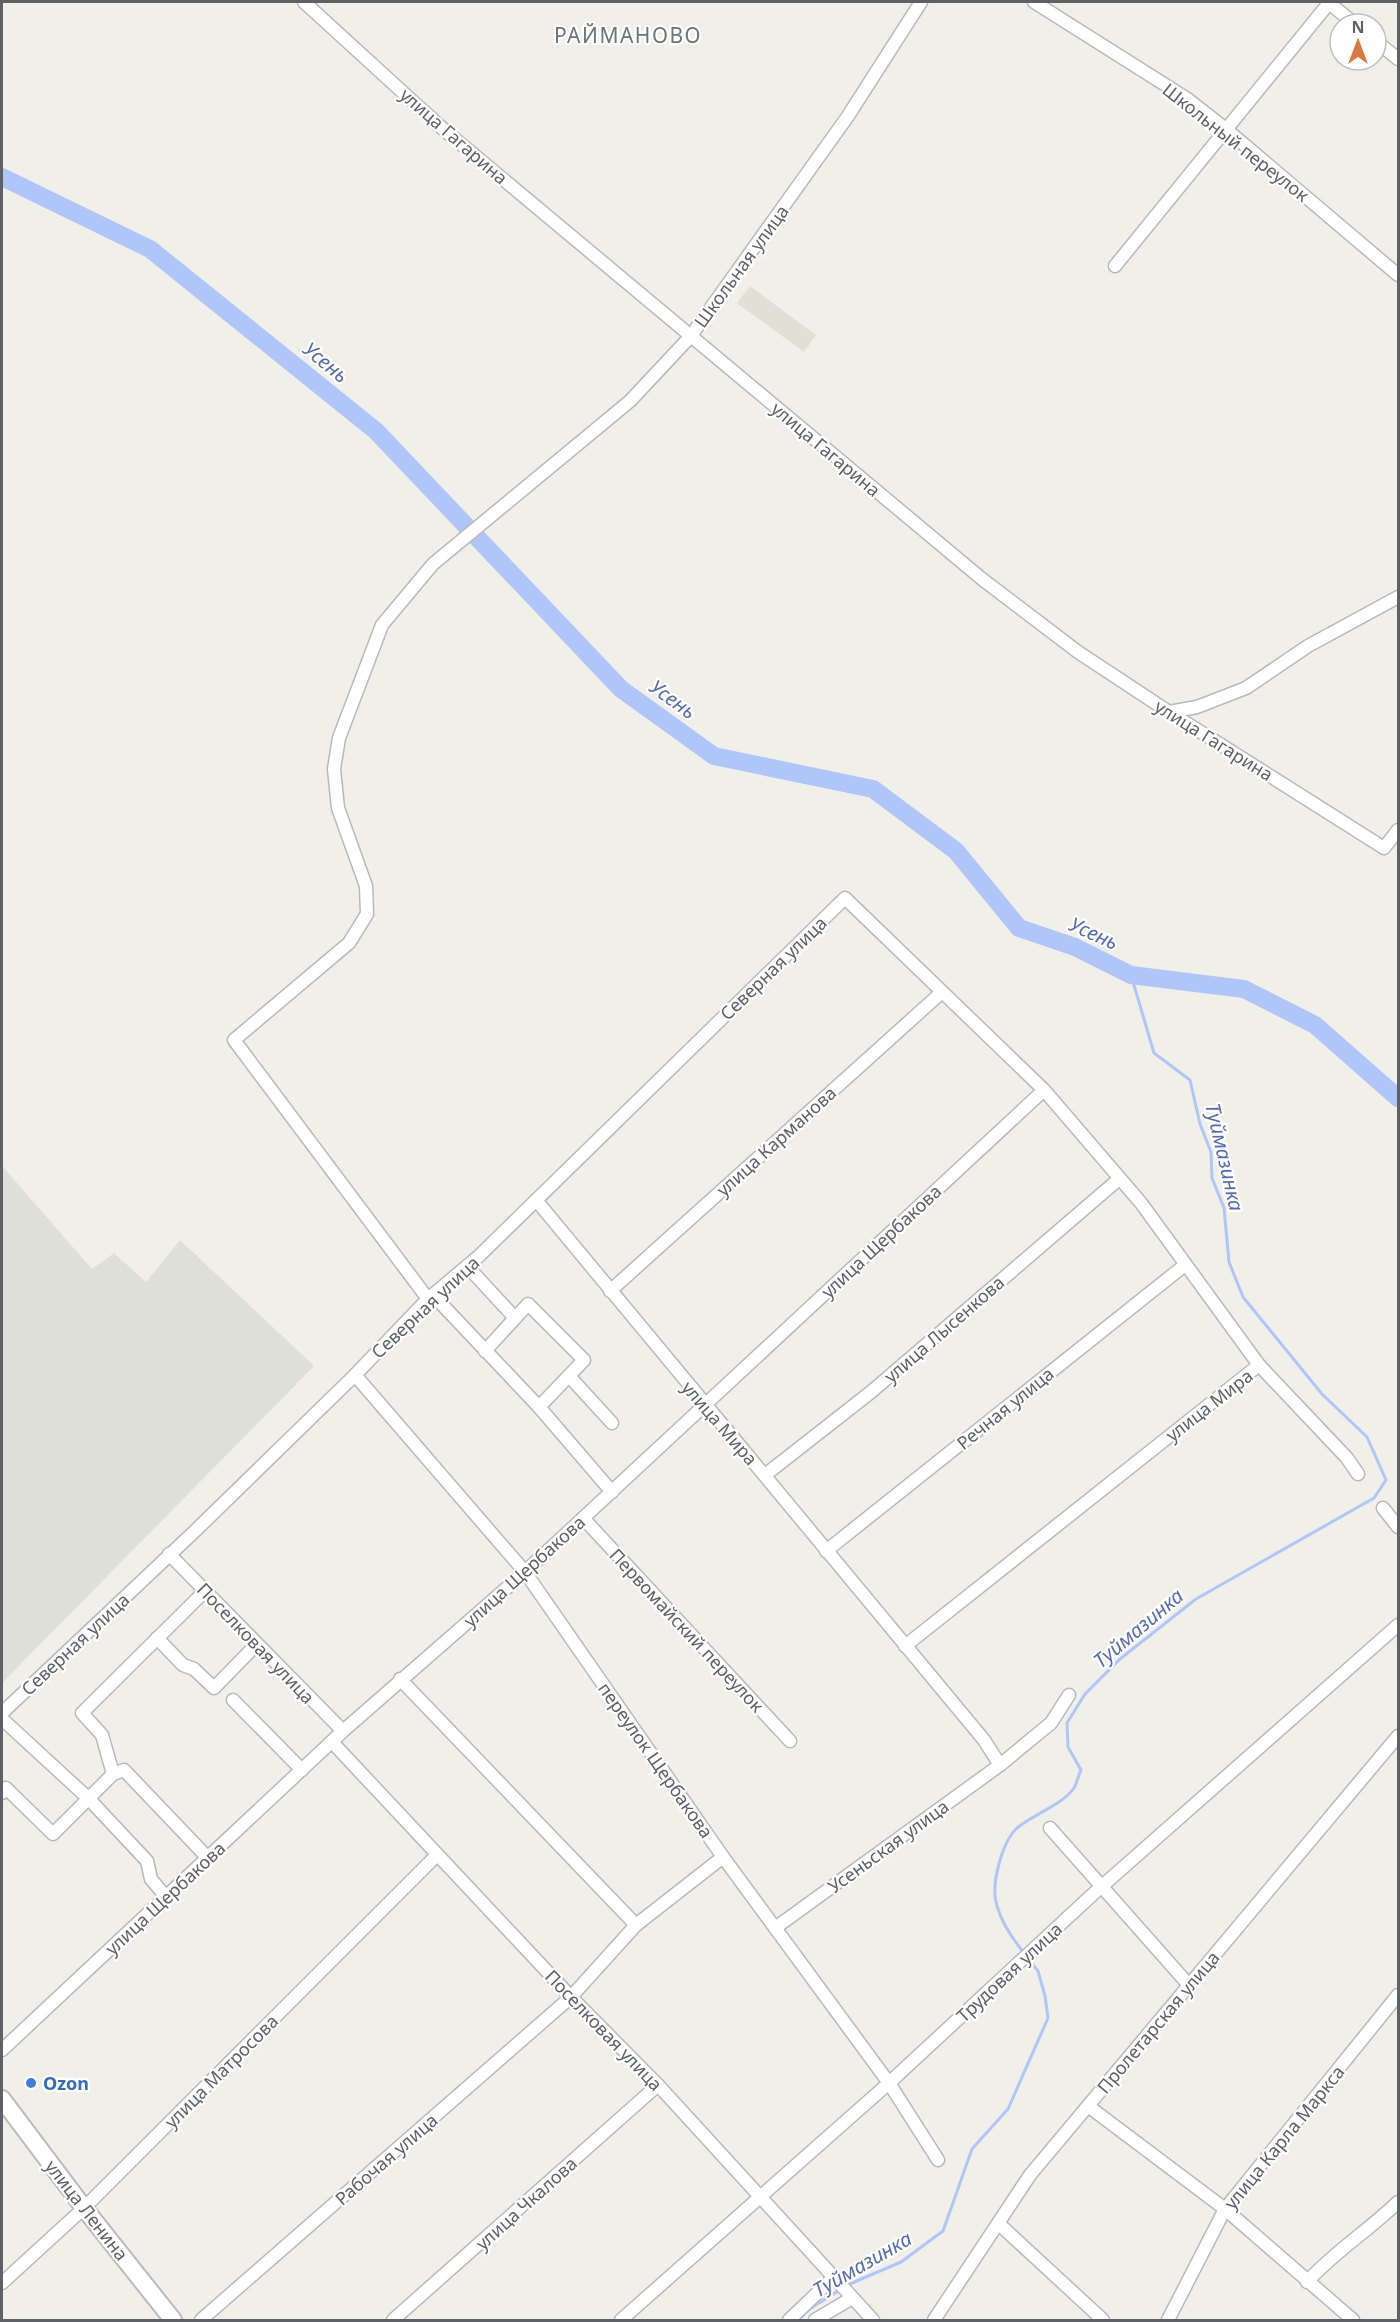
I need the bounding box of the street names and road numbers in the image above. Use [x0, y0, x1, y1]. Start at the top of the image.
street label: Школьный переулок [1158, 77, 1315, 207]
street label: улица Гагарина [395, 83, 513, 189]
street label: Школьная улица [688, 200, 794, 332]
street label: улица Гагарина [766, 396, 886, 502]
street label: улица Гагарина [1150, 694, 1278, 786]
street label: Северная улица [714, 911, 832, 1025]
street label: улица Карманова [711, 1081, 841, 1201]
street label: улица Щербакова [816, 1179, 946, 1303]
street label: Северная улица [366, 1251, 484, 1363]
street label: улица Лысенкова [879, 1270, 1009, 1388]
street label: Речная улица [952, 1361, 1058, 1455]
street label: улица Мира [1161, 1363, 1257, 1447]
street label: улица Мира [677, 1376, 763, 1470]
street label: улица Щербакова [458, 1510, 590, 1632]
street label: Первомайский переулок [605, 1543, 770, 1717]
street label: Поселковая улица [192, 1577, 320, 1709]
street label: Северная улица [16, 1588, 134, 1700]
street label: переулок Щербакова [593, 1677, 719, 1843]
street label: Усеньская улица [823, 1794, 953, 1898]
street label: улица Щербакова [100, 1836, 230, 1960]
street label: Трудовая улица [951, 1917, 1067, 2027]
street label: Пролетарская улица [1091, 1946, 1225, 2098]
street label: Поселковая улица [540, 1964, 668, 2096]
street label: улица Матросова [159, 2009, 283, 2133]
street label: улица Карла Маркса [1219, 2060, 1349, 2214]
street label: Рабочая улица [330, 2108, 442, 2210]
street label: улица Чкалова [470, 2151, 582, 2255]
street label: улица Ленина [40, 2155, 134, 2265]

